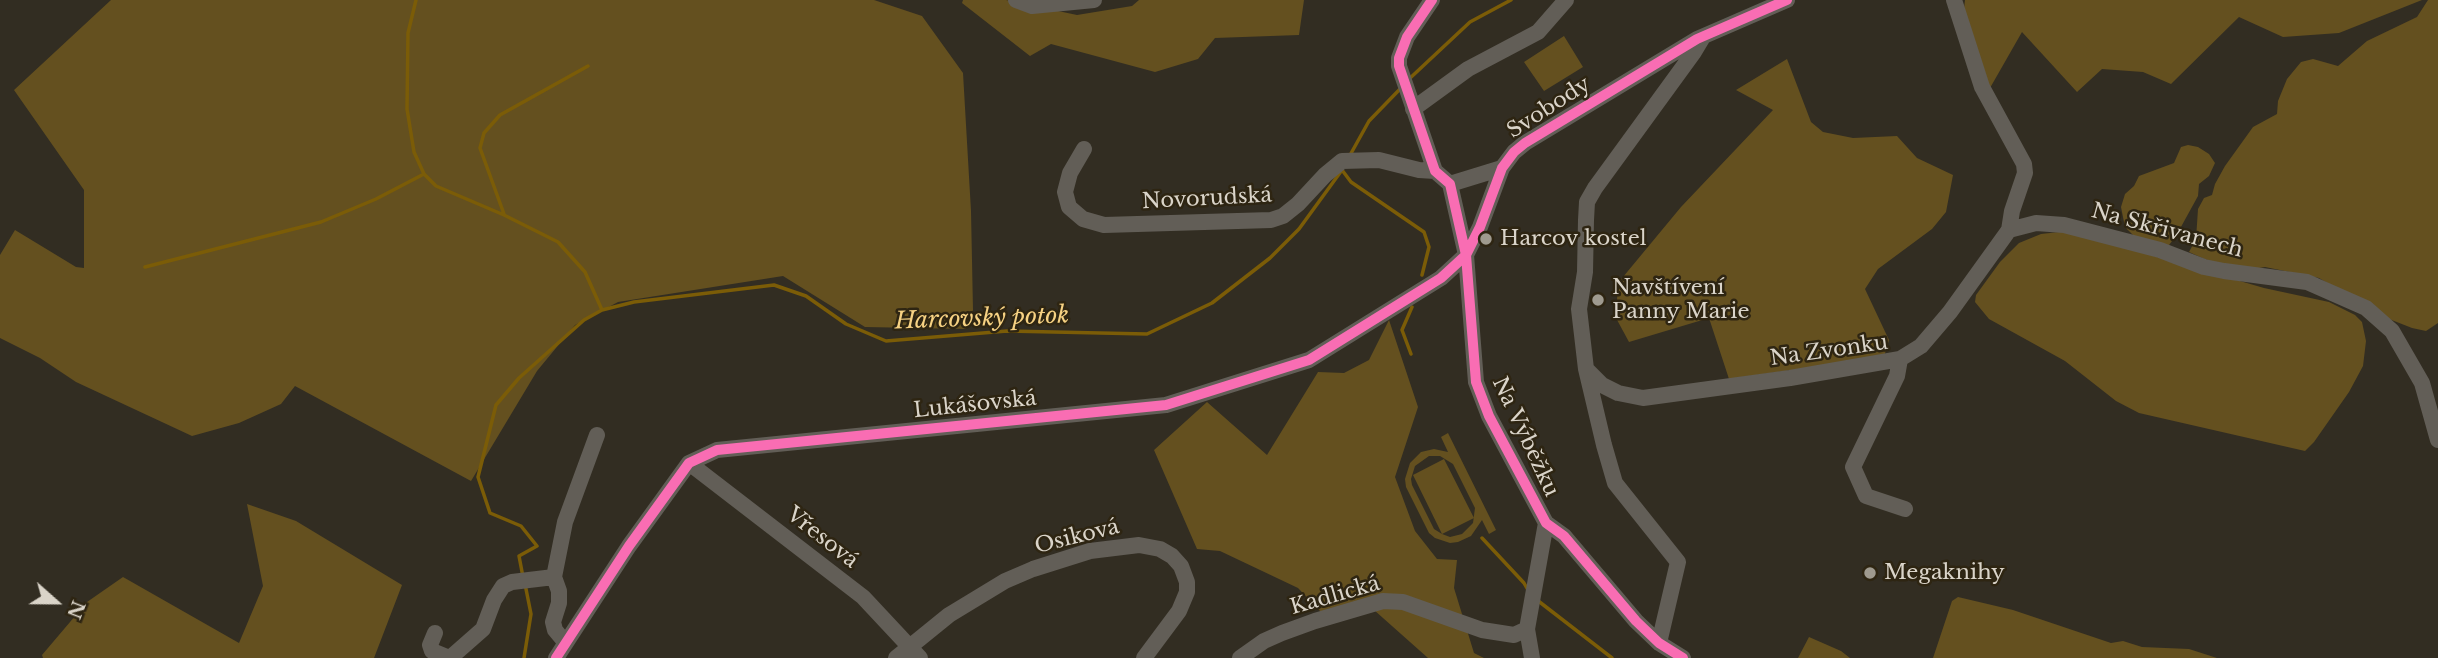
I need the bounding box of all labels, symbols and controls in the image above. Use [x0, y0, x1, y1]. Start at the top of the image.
street label: Svobody [1503, 72, 1595, 144]
street label: Novorudská [1141, 183, 1273, 215]
street label: Na Skřivanech [2088, 199, 2246, 263]
place label: Harcov kostel [1500, 226, 1646, 252]
marker: Harcov kostel [1478, 231, 1494, 247]
place label: Navštívení Panny Marie [1612, 275, 1750, 325]
marker: Navštívení Panny Marie [1590, 292, 1606, 308]
water label: Harcovský potok [894, 302, 1070, 336]
street label: Na Zvonku [1768, 330, 1890, 372]
street label: Na Výběžku [1486, 373, 1564, 501]
street label: Lukášovská [912, 386, 1038, 424]
street label: Vřesová [781, 502, 863, 574]
street label: Osiková [1032, 514, 1122, 560]
place label: Megaknihy [1884, 560, 2005, 586]
marker: Megaknihy [1862, 565, 1878, 581]
north arrow [21, 567, 91, 637]
street label: Kadlická [1287, 571, 1383, 621]
text: N [62, 597, 90, 622]

